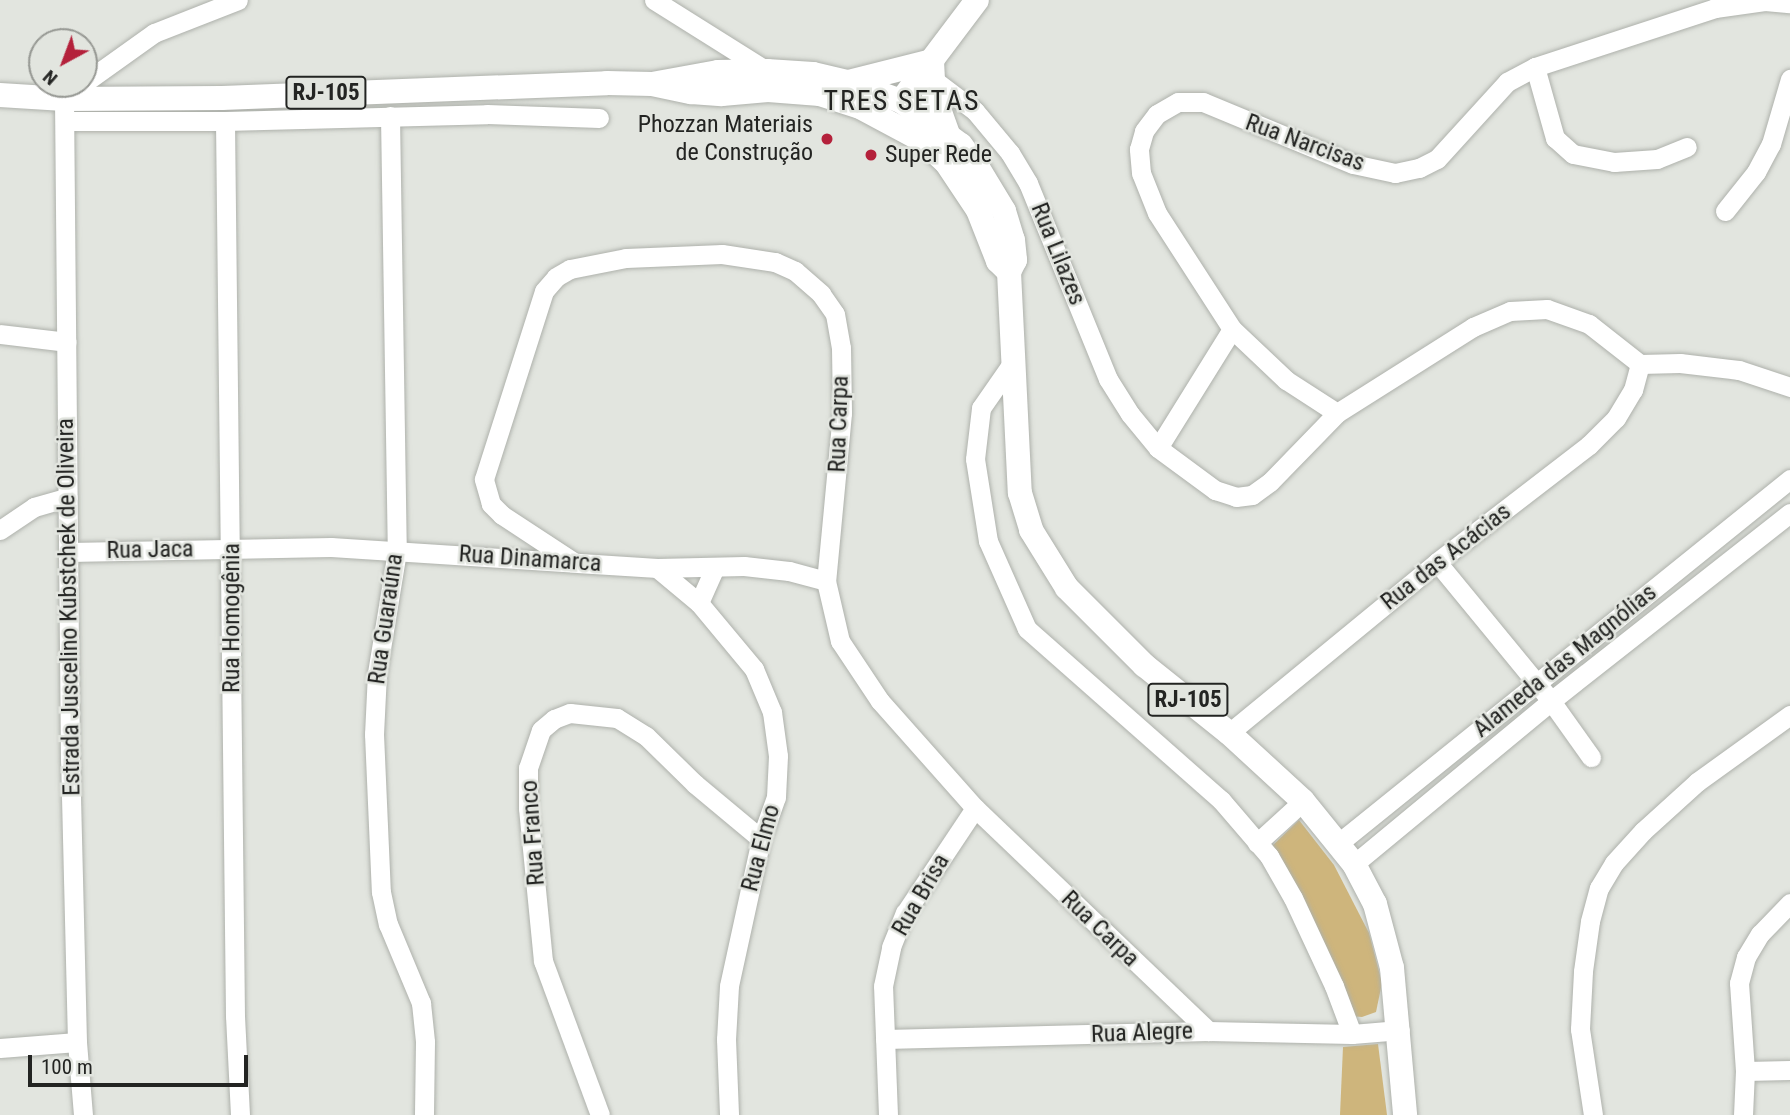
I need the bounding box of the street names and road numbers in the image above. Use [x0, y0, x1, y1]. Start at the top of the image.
road number: RJ-105 [284, 74, 368, 113]
street label: Rua Narcisas [1241, 108, 1369, 178]
street label: Rua Lilazes [1024, 199, 1092, 309]
street label: Rua Carpa [823, 375, 855, 473]
street label: Estrada Juscelino Kubstchek de Oliveira [51, 418, 87, 796]
street label: Rua das Acácias [1375, 497, 1517, 617]
street label: Rua Jaca [106, 535, 194, 565]
street label: Rua Dinamarca [458, 540, 602, 578]
street label: Rua Homogênia [218, 543, 246, 693]
street label: Rua Guaraúna [363, 552, 409, 686]
street label: Alameda das Magnólias [1468, 578, 1662, 744]
road number: RJ-105 [1146, 680, 1230, 720]
street label: Rua Franco [515, 779, 551, 887]
street label: Rua Elmo [736, 801, 786, 895]
street label: Rua Brisa [886, 849, 956, 941]
street label: Rua Carpa [1055, 885, 1145, 973]
street label: Rua Alegre [1090, 1017, 1194, 1049]

